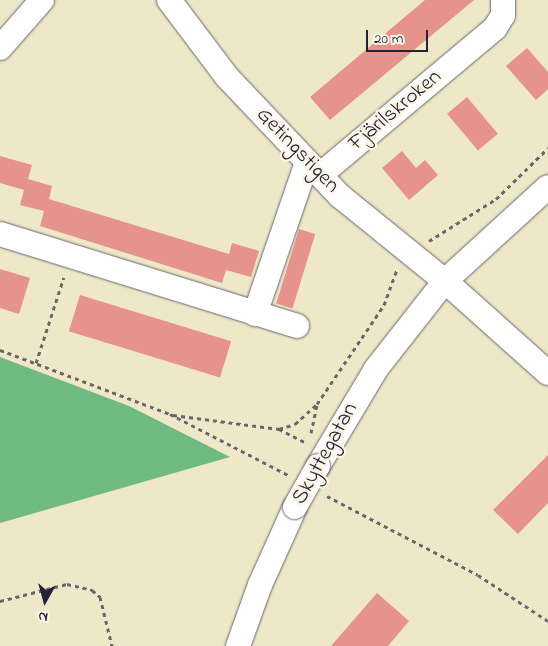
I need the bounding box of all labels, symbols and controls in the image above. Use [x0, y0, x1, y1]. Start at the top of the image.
scale bar [368, 20, 430, 52]
text: 20 m [374, 28, 403, 50]
street label: Fjärilskroken [344, 65, 448, 157]
street label: Getingstigen [250, 103, 344, 199]
street label: Skyttegatan [287, 398, 365, 510]
north arrow [20, 576, 70, 626]
text: N [37, 605, 49, 627]

